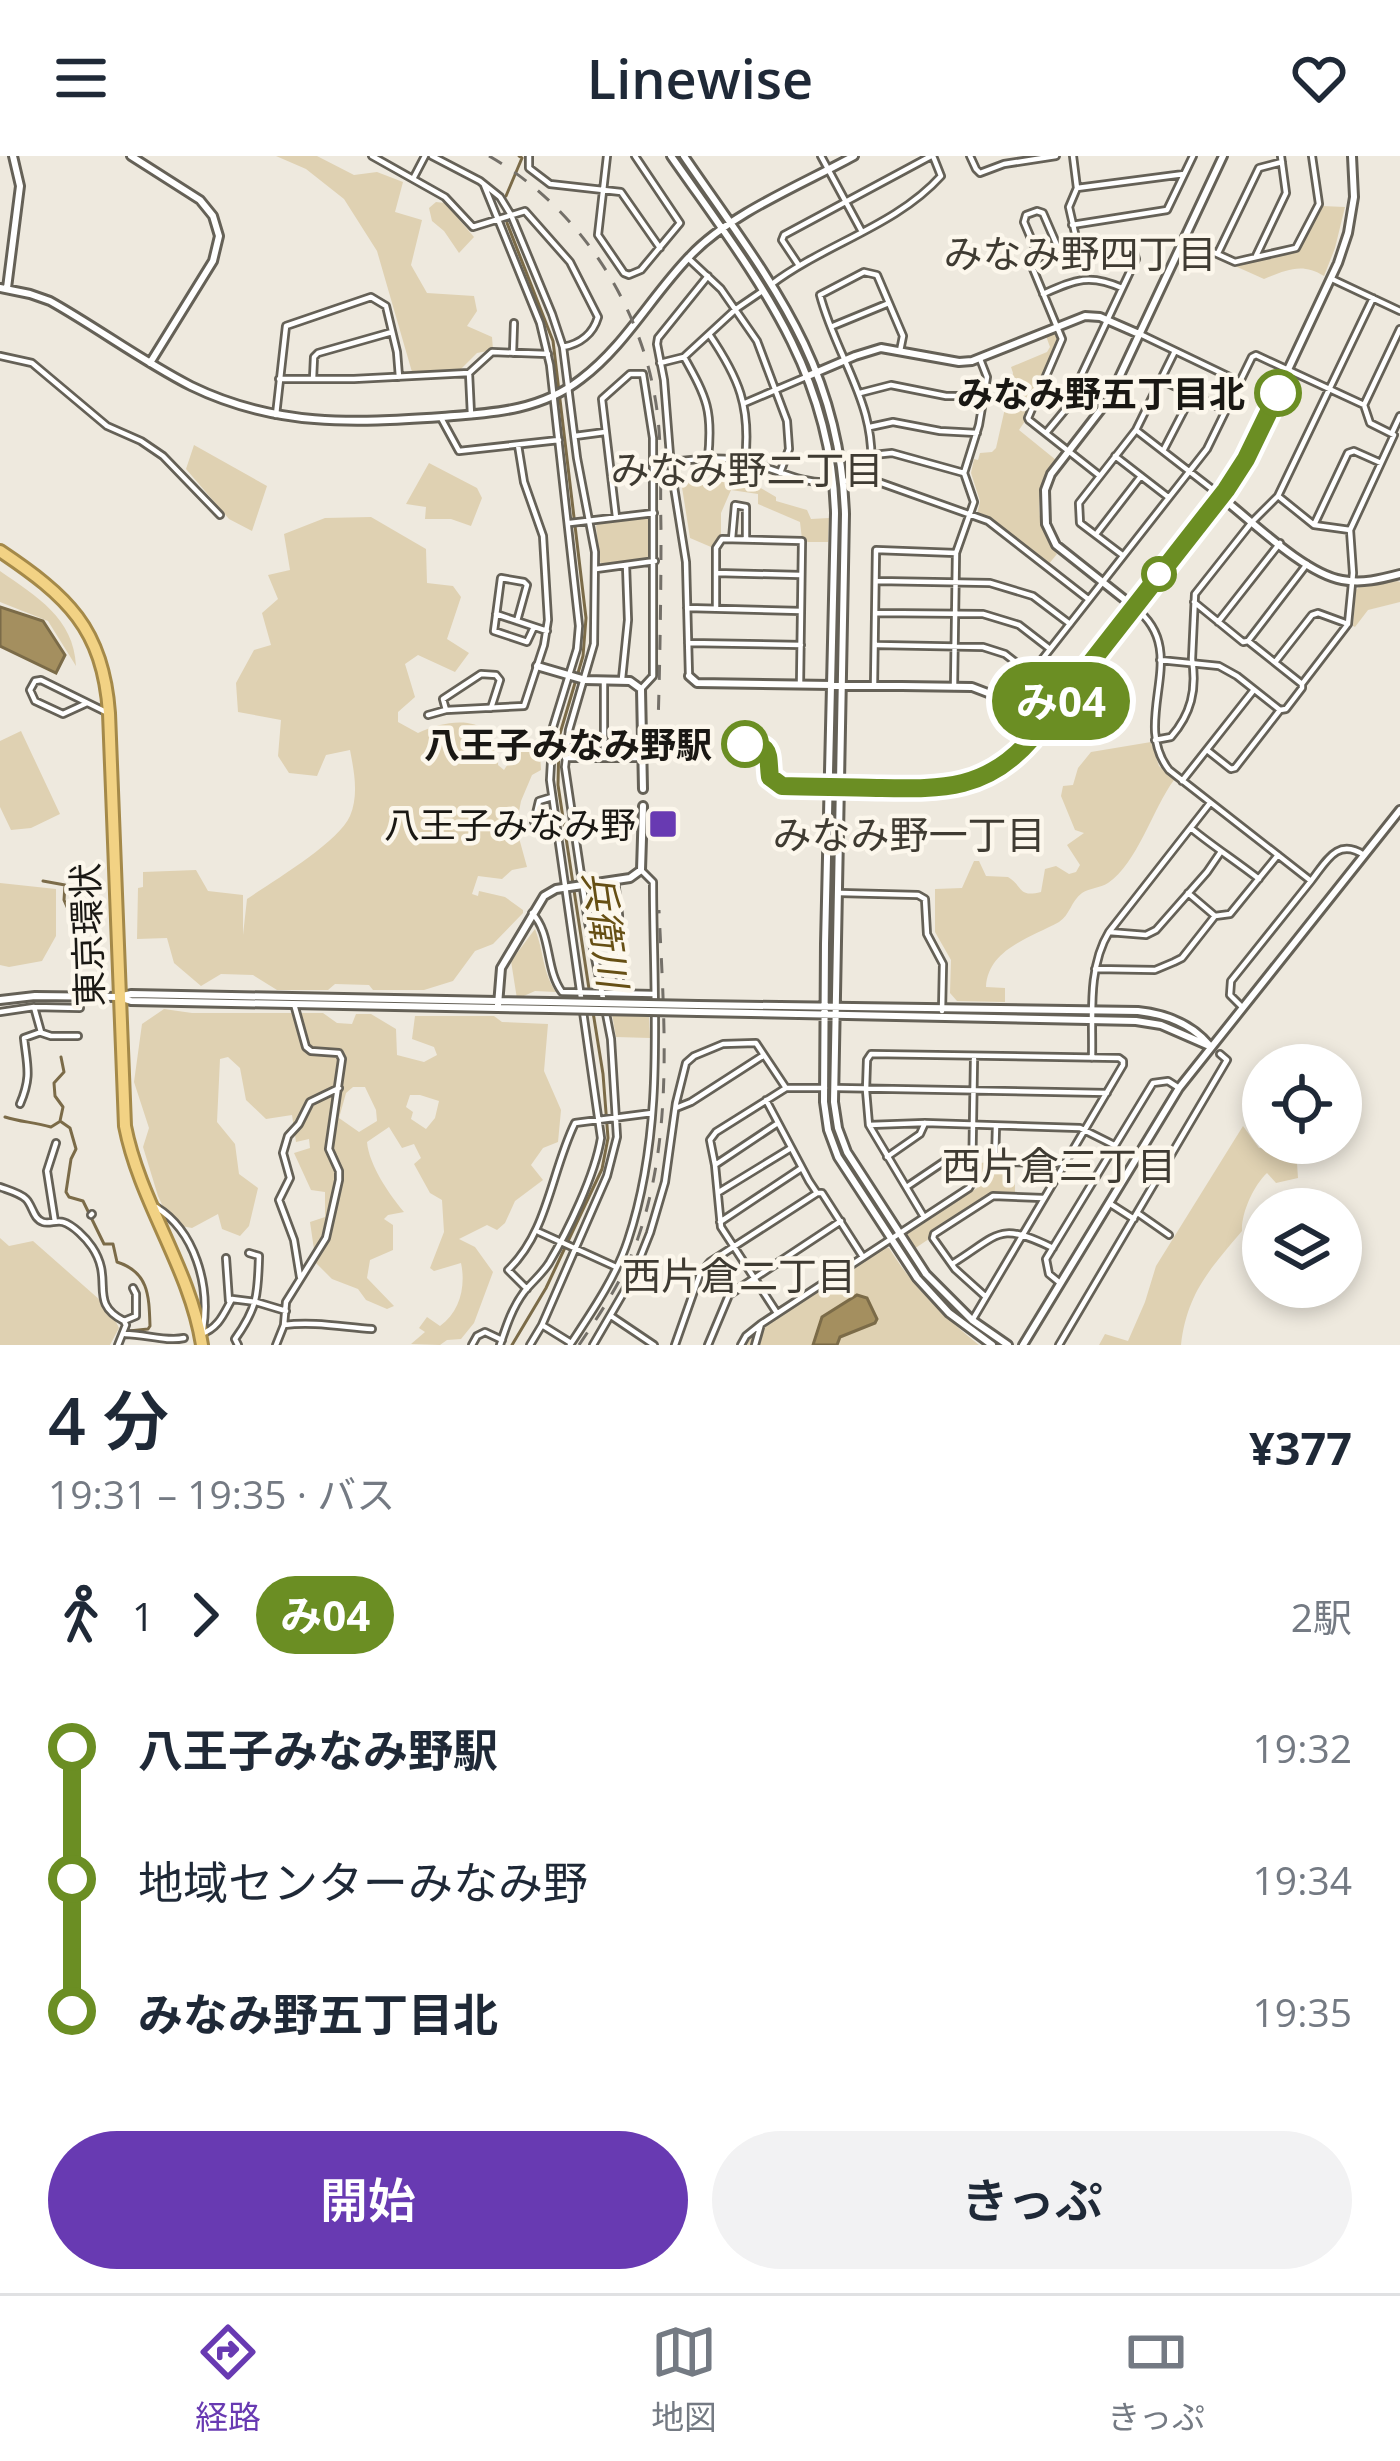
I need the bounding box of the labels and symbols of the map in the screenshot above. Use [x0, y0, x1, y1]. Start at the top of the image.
district label: みなみ野四丁目 [943, 226, 1217, 279]
place label: みなみ野五丁目北 [957, 369, 1245, 418]
marker: みなみ野五丁目北 [1256, 371, 1300, 415]
district label: みなみ野二丁目 [610, 442, 884, 495]
unlabelled marker [1143, 558, 1175, 590]
line badge: み04 [992, 662, 1130, 740]
place label: 八王子みなみ野駅 [424, 720, 712, 769]
marker: 八王子みなみ野駅 [723, 722, 767, 766]
place label: 八王子みなみ野 [384, 800, 636, 849]
district label: みなみ野一丁目 [772, 807, 1046, 860]
marker: 八王子みなみ野 [647, 808, 679, 840]
street label: 東京環状 [60, 862, 114, 1008]
water label: 兵衛川 [573, 867, 642, 995]
district label: 西片倉三丁目 [942, 1138, 1176, 1191]
district label: 西片倉二丁目 [622, 1248, 856, 1301]

